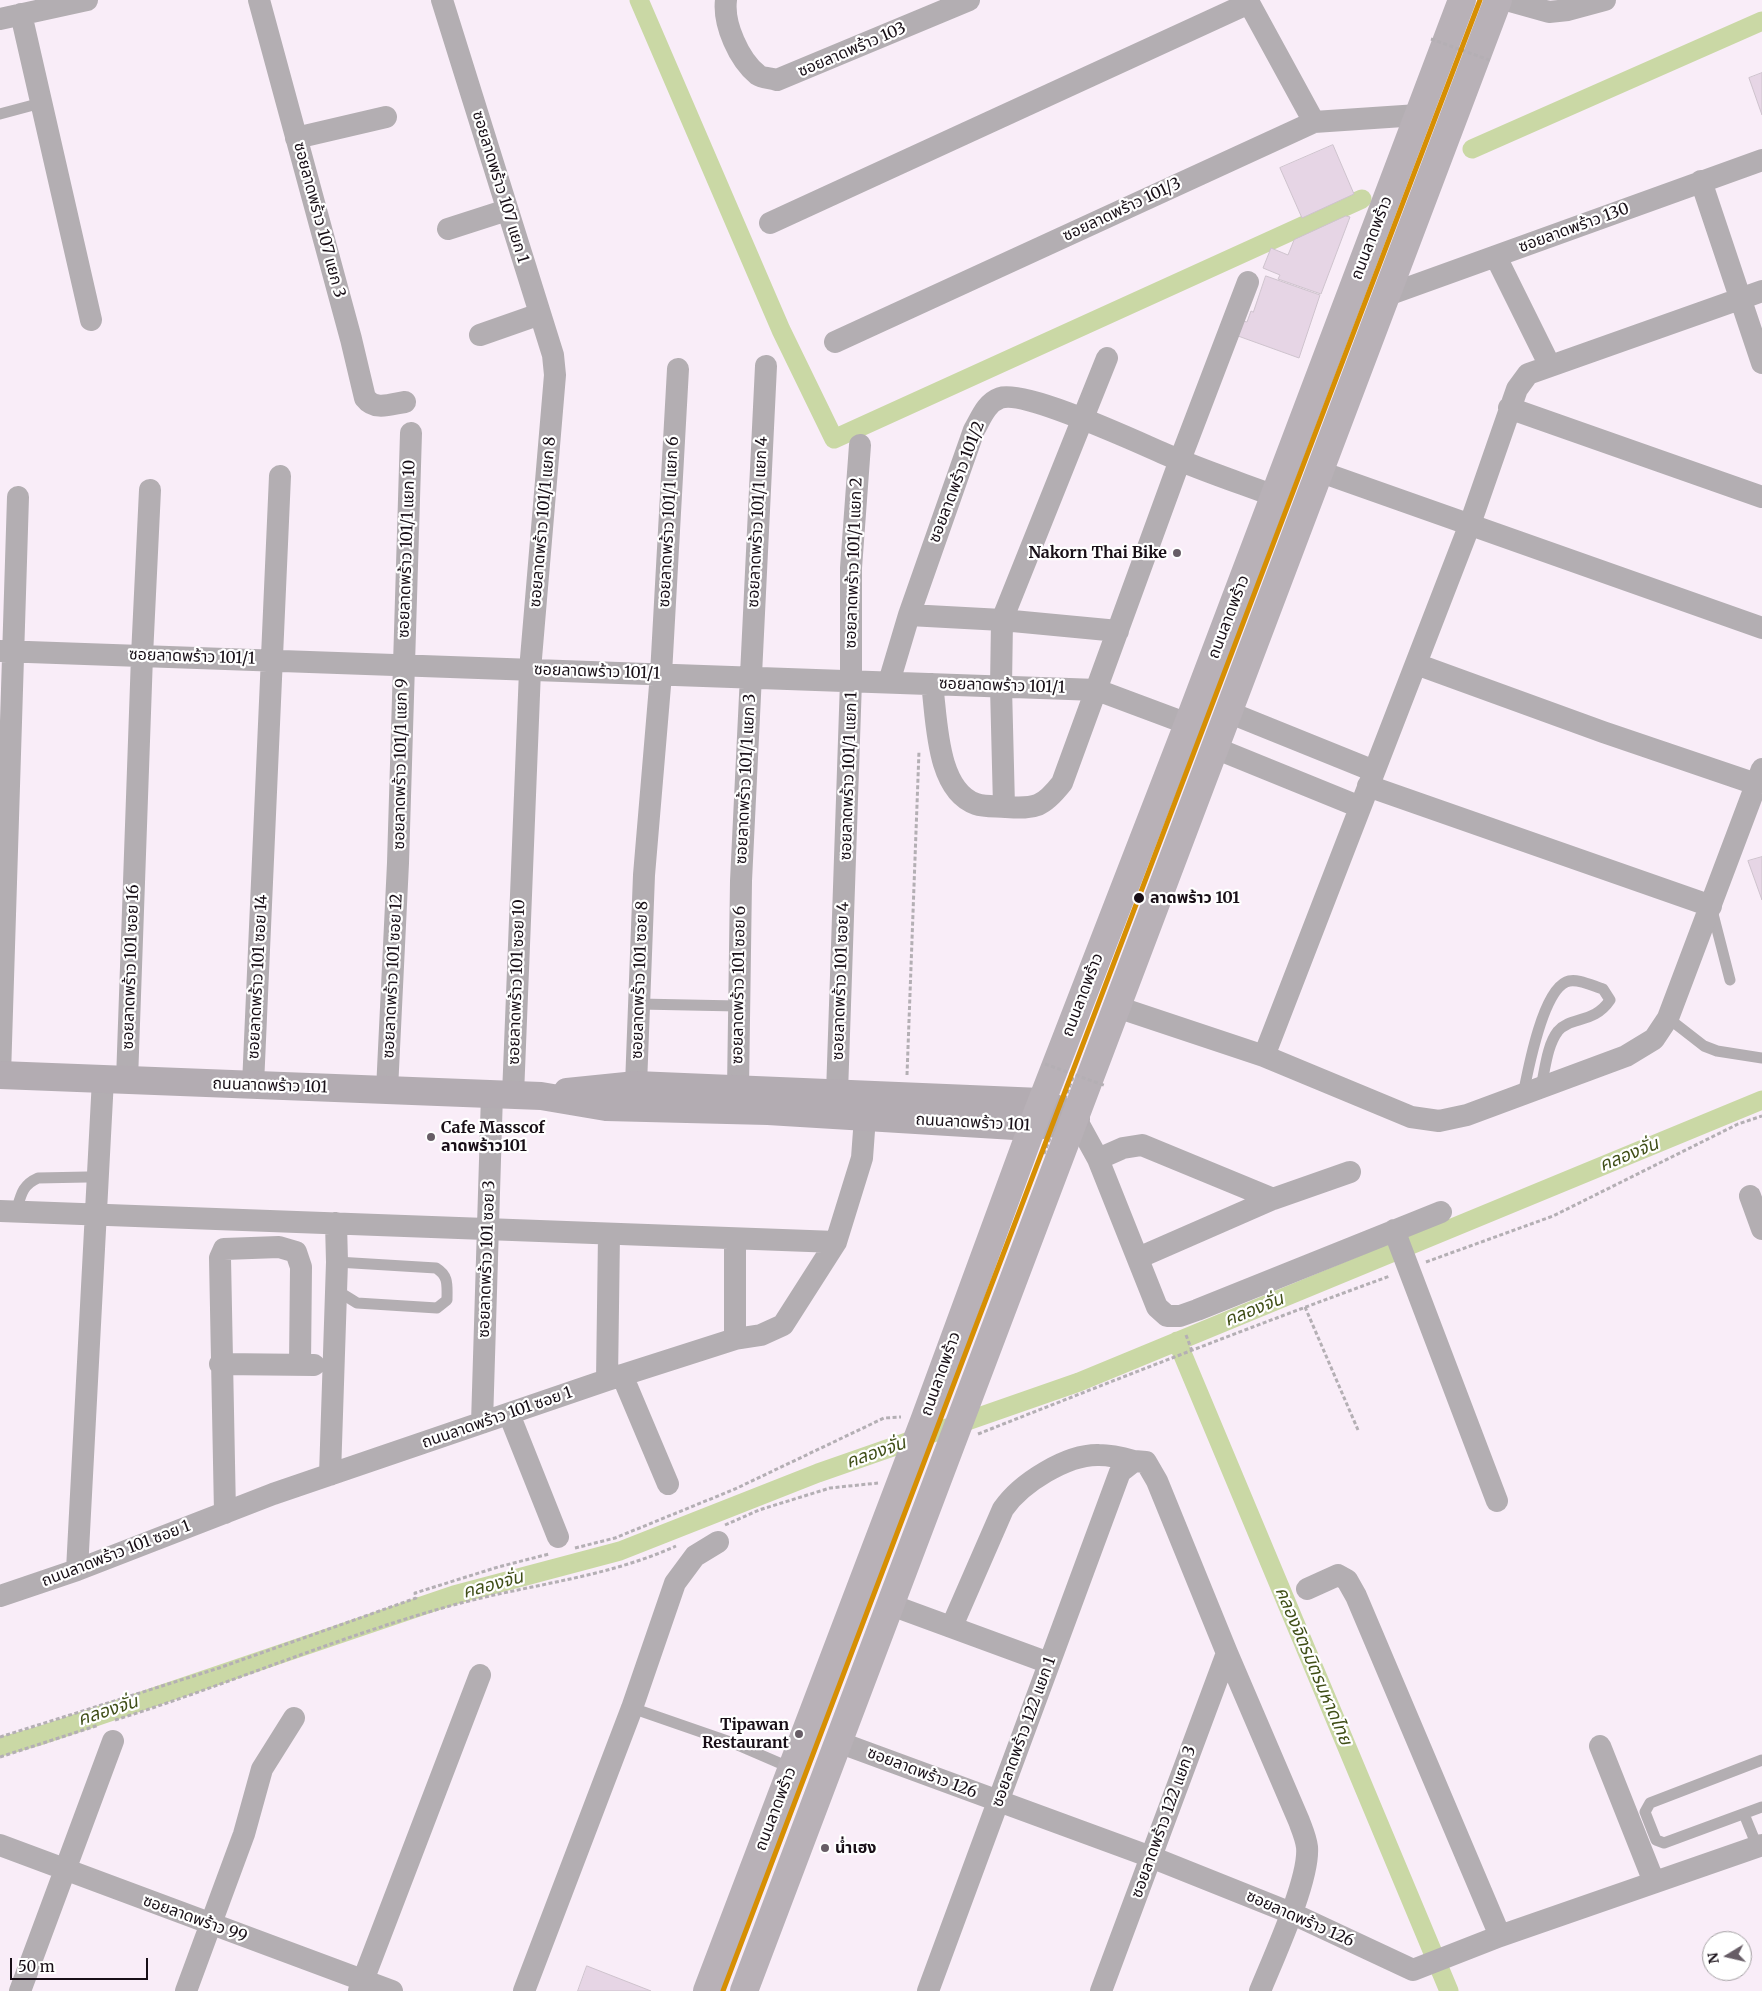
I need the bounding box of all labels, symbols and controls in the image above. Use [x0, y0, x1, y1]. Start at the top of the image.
street label: ซอยลาดพร้าว 103 [795, 19, 909, 81]
street label: ซอยลาดพร้าว 107 แยก 1 [468, 109, 532, 265]
street label: ซอยลาดพร้าว 107 แยก 3 [289, 140, 349, 300]
street label: ซอยลาดพร้าว 101/3 [1060, 174, 1184, 246]
street label: ถนนลาดพร้าว [1347, 193, 1397, 283]
street label: ซอยลาดพร้าว 130 [1516, 199, 1632, 257]
street label: ซอยลาดพร้าว 101/2 [925, 418, 989, 546]
street label: ซอยลาดพร้าว 101/1 แยก 8 [526, 436, 560, 608]
street label: ซอยลาดพร้าว 101/1 แยก 6 [655, 436, 683, 608]
street label: ซอยลาดพร้าว 101/1 แยก 4 [744, 436, 772, 608]
street label: ซอยลาดพร้าว 101/1 แยก 10 [394, 459, 420, 639]
street label: ซอยลาดพร้าว 101/1 แยก 2 [841, 477, 867, 649]
place label: Nakorn Thai Bike [1028, 543, 1167, 563]
marker: Nakorn Thai Bike [1171, 547, 1183, 559]
street label: ถนนลาดพร้าว [1204, 572, 1254, 662]
street label: ซอยลาดพร้าว 101/1 [129, 645, 255, 669]
street label: ซอยลาดพร้าว 101/1 [534, 660, 660, 684]
street label: ซอยลาดพร้าว 101/1 [939, 674, 1065, 698]
street label: ซอยลาดพร้าว 101/1 แยก 9 [390, 678, 412, 850]
street label: ซอยลาดพร้าว 101/1 แยก 1 [836, 691, 862, 861]
street label: ซอยลาดพร้าว 101/1 แยก 3 [732, 693, 760, 865]
street label: ซอยลาดพร้าว 101 ซอย 16 [119, 884, 143, 1050]
place label: ลาดพร้าว 101 [1150, 888, 1240, 908]
marker: ลาดพร้าว 101 [1132, 891, 1146, 905]
street label: ซอยลาดพร้าว 101 ซอย 12 [379, 893, 407, 1059]
street label: ซอยลาดพร้าว 101 ซอย 14 [244, 894, 272, 1060]
street label: ซอยลาดพร้าว 101 ซอย 10 [505, 899, 529, 1065]
street label: ซอยลาดพร้าว 101 ซอย 8 [628, 901, 652, 1059]
street label: ซอยลาดพร้าว 101 ซอย 4 [829, 901, 853, 1061]
street label: ซอยลาดพร้าว 101 ซอย 6 [728, 906, 750, 1064]
street label: ถนนลาดพร้าว [1058, 950, 1108, 1040]
street label: ถนนลาดพร้าว 101 [212, 1074, 328, 1098]
street label: ถนนลาดพร้าว 101 [915, 1110, 1031, 1136]
place label: Cafe Masscof ลาดพร้าว101 [441, 1118, 545, 1156]
marker: Cafe Masscof ลาดพร้าว101 [425, 1131, 437, 1143]
water label: คลองจั่น [1596, 1133, 1662, 1177]
street label: ซอยลาดพร้าว 101 ซอย 3 [475, 1180, 499, 1338]
water label: คลองจั่น [1221, 1288, 1287, 1332]
street label: ถนนลาดพร้าว [917, 1329, 965, 1419]
street label: ถนนลาดพร้าว 101 ซอย 1 [419, 1383, 575, 1453]
water label: คลองจั่น [843, 1433, 909, 1473]
street label: ถนนลาดพร้าว 101 ซอย 1 [39, 1517, 193, 1591]
water label: คลองจั่น [460, 1567, 526, 1603]
water label: คลองจิตรมิตรมหาดไทย [1270, 1584, 1356, 1748]
street label: ซอยลาดพร้าว 122 แยก 1 [988, 1654, 1060, 1810]
water label: คลองจั่น [75, 1691, 141, 1731]
place label: Tipawan Restaurant [702, 1715, 789, 1753]
marker: Tipawan Restaurant [793, 1728, 805, 1740]
street label: ซอยลาดพร้าว 126 [864, 1743, 980, 1803]
street label: ซอยลาดพร้าว 122 แยก 3 [1128, 1743, 1200, 1901]
street label: ถนนลาดพร้าว [751, 1764, 801, 1854]
place label: น่ำเฮง [835, 1838, 876, 1858]
marker: น่ำเฮง [819, 1842, 831, 1854]
street label: ซอยลาดพร้าว 126 [1243, 1887, 1357, 1951]
street label: ซอยลาดพร้าว 99 [140, 1891, 250, 1947]
north arrow [1702, 1931, 1752, 1981]
scale bar [12, 1948, 150, 1980]
text: N [1703, 1951, 1723, 1965]
text: 50 m [18, 1957, 55, 1976]

